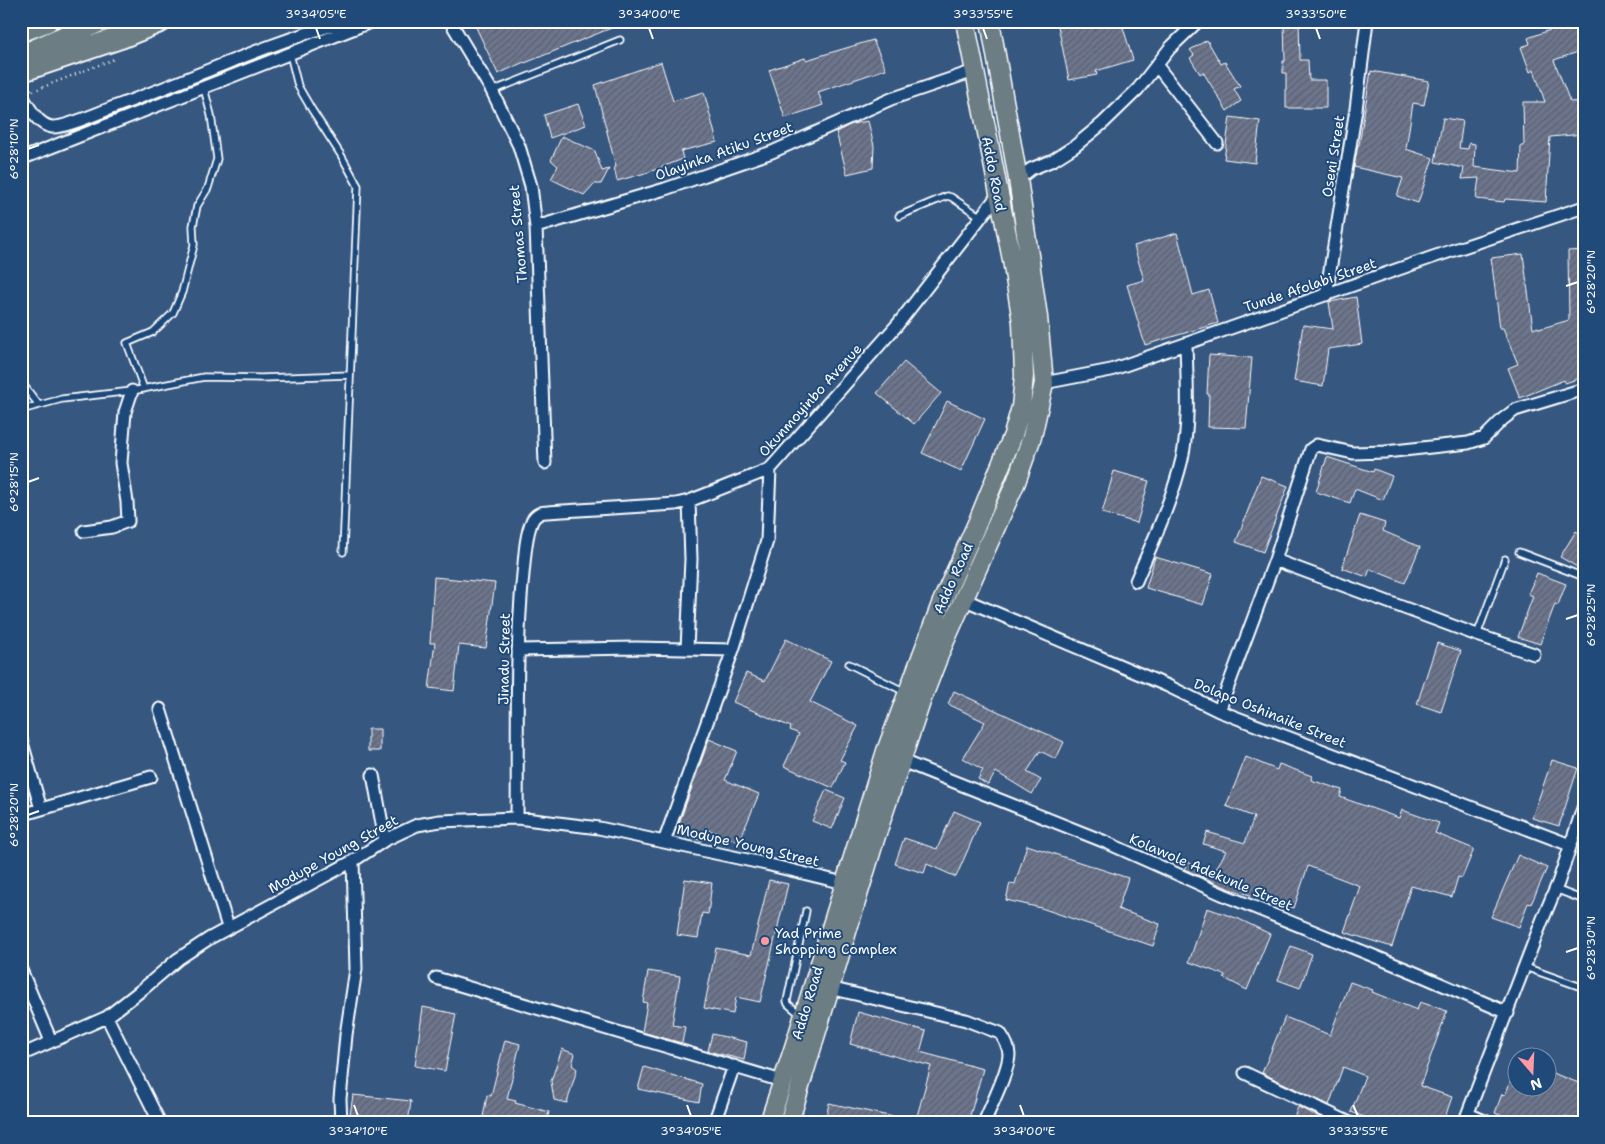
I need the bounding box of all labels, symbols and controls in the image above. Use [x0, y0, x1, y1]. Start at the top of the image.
text: 3°34'05"E [285, 6, 347, 22]
text: 3°34'00"E [618, 6, 680, 22]
text: 3°33'55"E [953, 6, 1013, 22]
text: 3°33'50"E [1285, 6, 1347, 22]
street label: Oseni Street [1318, 114, 1348, 198]
text: 6°28'10"N [6, 118, 22, 180]
street label: Olayinka Atiku Street [653, 118, 795, 184]
street label: Addo Road [978, 135, 1010, 213]
street label: Thomas Street [505, 184, 531, 284]
text: 6°28'20"N [1583, 250, 1599, 314]
street label: Tunde Afolabi Street [1241, 254, 1379, 316]
street label: Okunmoyinbo Avenue [755, 340, 865, 460]
text: 6°28'15"N [6, 452, 22, 512]
street label: Addo Road [929, 539, 977, 616]
text: 6°28'25"N [1583, 584, 1599, 647]
street label: Jinadu Street [494, 613, 514, 705]
street label: Dolapo Oshinaike Street [1191, 674, 1349, 752]
text: 6°28'20"N [6, 783, 22, 847]
street label: Modupe Young Street [265, 811, 401, 897]
street label: Modupe Young Street [675, 820, 821, 870]
street label: Kolawole Adekunle Street [1127, 829, 1295, 915]
text: 6°28'30"N [1583, 916, 1599, 980]
place label: Yad Prime Shopping Complex [775, 924, 897, 958]
marker: Yad Prime Shopping Complex [759, 935, 771, 947]
street label: Addo Road [787, 964, 827, 1042]
north arrow [1508, 1046, 1558, 1096]
text: N [1528, 1074, 1544, 1095]
text: 3°34'10"E [328, 1123, 388, 1139]
text: 3°34'05"E [660, 1123, 722, 1139]
text: 3°34'00"E [993, 1123, 1055, 1139]
text: 3°33'55"E [1328, 1123, 1388, 1139]

